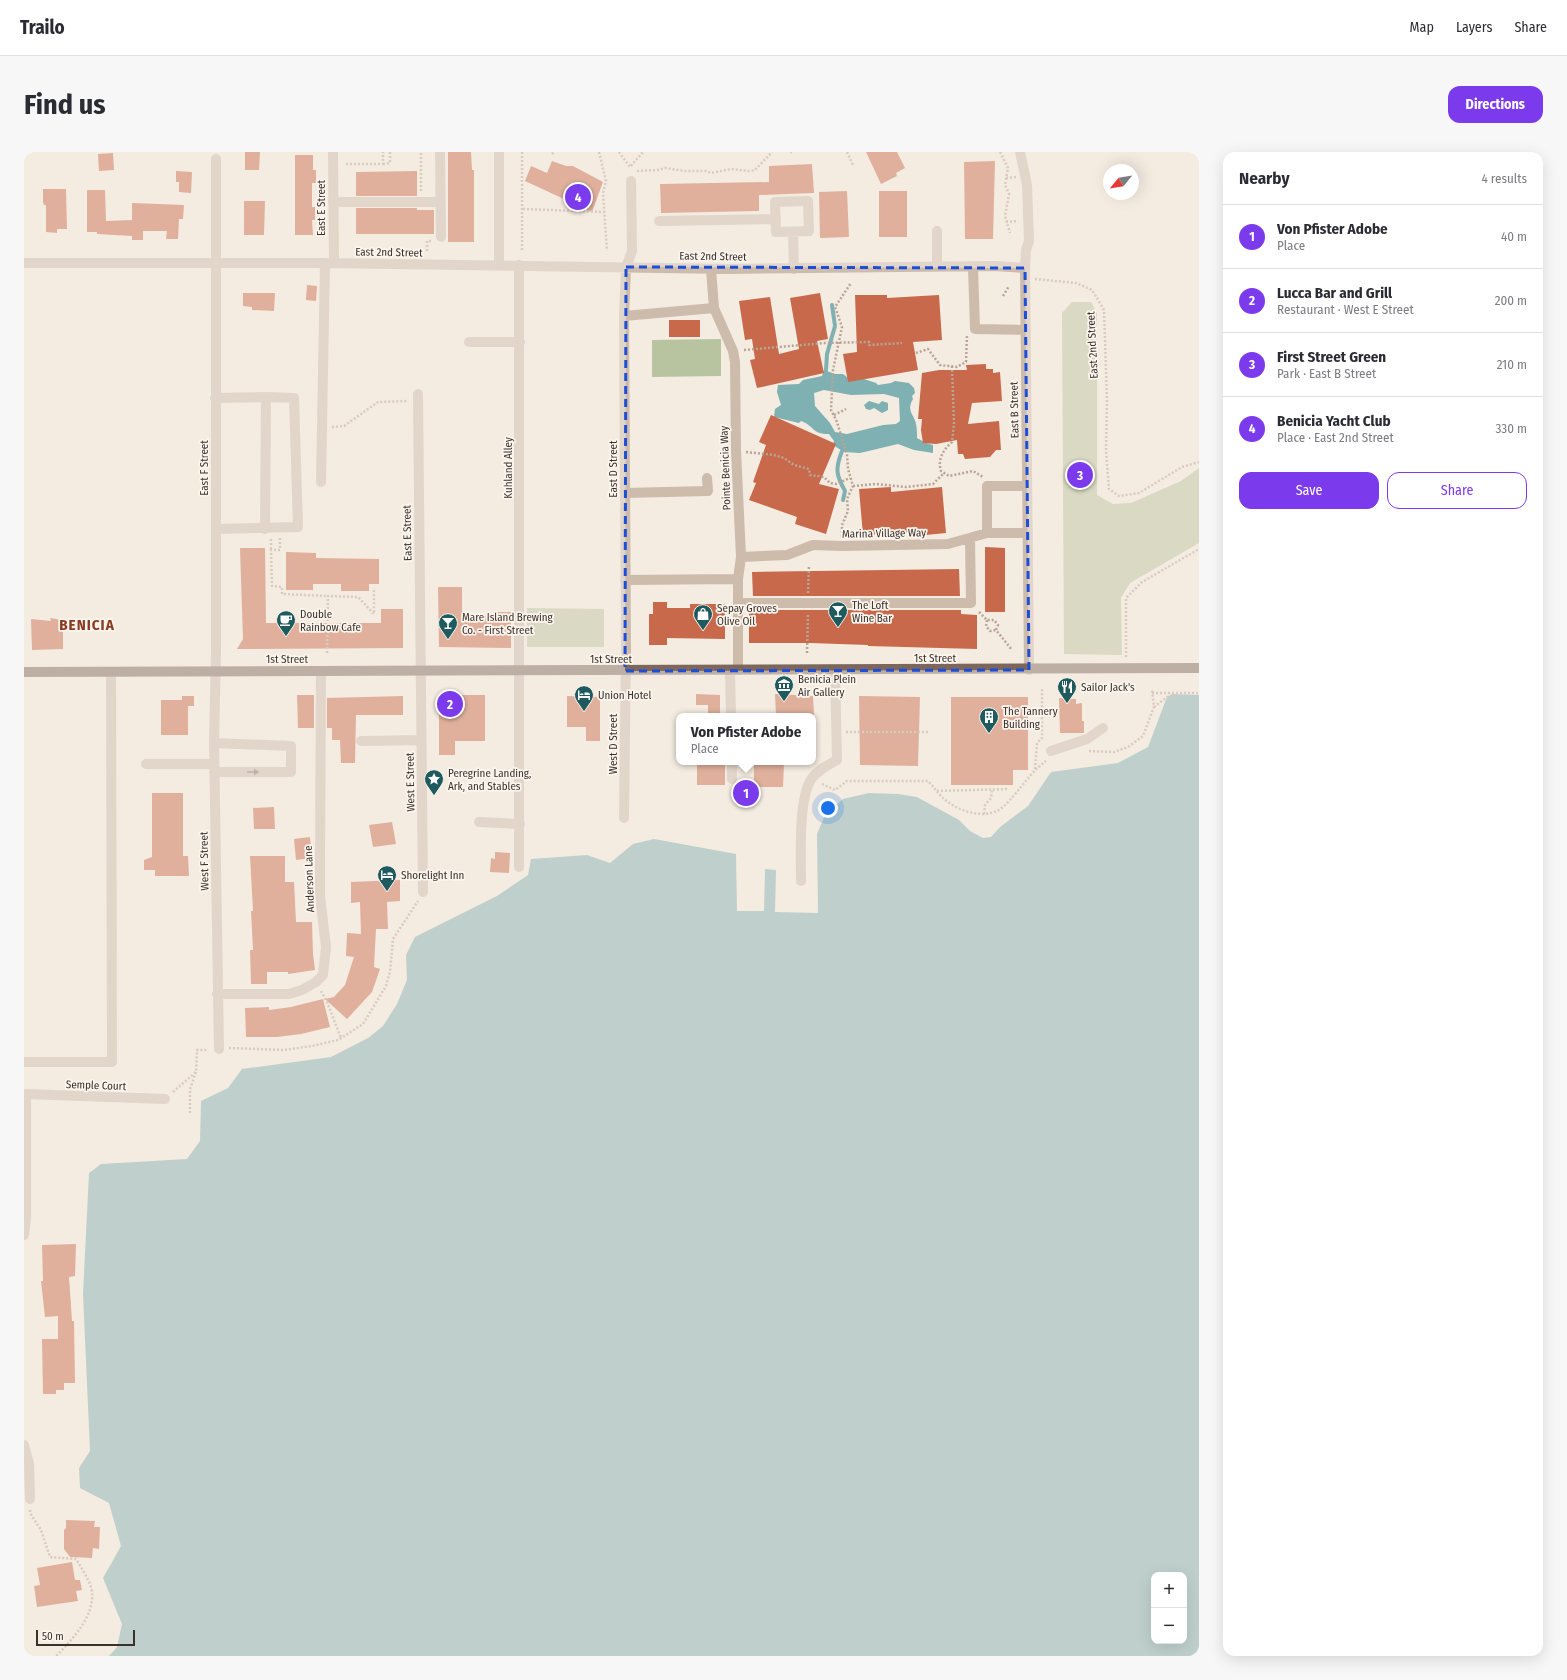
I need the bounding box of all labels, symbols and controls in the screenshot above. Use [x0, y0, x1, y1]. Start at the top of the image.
text: Trailo [20, 16, 65, 39]
text: Map [1410, 19, 1434, 36]
text: Layers [1456, 19, 1492, 36]
text: Share [1514, 19, 1547, 36]
button: Directions [1448, 86, 1543, 123]
text: Find us [24, 88, 106, 121]
north arrow [1103, 164, 1139, 200]
text: Nearby [1239, 168, 1290, 189]
text: 4 results [1481, 171, 1527, 186]
street label: East E Street [315, 180, 328, 236]
pin: 4 [565, 182, 591, 212]
text: Von Pfister Adobe [1277, 220, 1388, 238]
text: 1 [1249, 229, 1255, 244]
text: 40 m [1501, 229, 1527, 244]
text: Place [1277, 238, 1305, 253]
street label: East 2nd Street [355, 245, 423, 260]
street label: East 2nd Street [679, 249, 747, 264]
text: Lucca Bar and Grill [1277, 284, 1392, 302]
text: 2 [1249, 293, 1255, 308]
text: 200 m [1495, 293, 1527, 308]
text: Restaurant · West E Street [1277, 302, 1414, 317]
street label: East 2nd Street [1084, 311, 1101, 379]
text: First Street Green [1277, 348, 1386, 366]
text: 3 [1249, 357, 1255, 372]
text: 210 m [1497, 357, 1527, 372]
text: Park · East B Street [1277, 366, 1376, 381]
street label: East B Street [1007, 381, 1021, 439]
text: Benicia Yacht Club [1277, 412, 1391, 430]
text: 4 [1249, 421, 1255, 436]
text: 330 m [1495, 421, 1527, 436]
street label: Pointe Benicia Way [718, 425, 733, 511]
text: Place · East 2nd Street [1277, 430, 1394, 445]
street label: Kuhland Alley [502, 437, 515, 499]
street label: East F Street [198, 440, 211, 496]
street label: East D Street [607, 440, 620, 498]
pin: 3 [1067, 460, 1093, 490]
button: Save [1239, 472, 1379, 509]
button: Share [1387, 472, 1527, 509]
street label: East E Street [401, 504, 414, 561]
street label: Marina Village Way [842, 526, 926, 541]
place label: The Loft Wine Bar [852, 599, 892, 625]
bar icon: The Loft Wine Bar [827, 600, 849, 628]
place label: Sepay Groves Olive Oil [717, 602, 777, 628]
shop icon: Sepay Groves Olive Oil [692, 603, 714, 631]
place label: Double Rainbow Cafe [300, 608, 361, 634]
cafe icon: Double Rainbow Cafe [275, 609, 297, 637]
place label: Mare Island Brewing Co. - First Street [462, 611, 554, 637]
bar icon: Mare Island Brewing Co. - First Street [437, 612, 459, 640]
district label: BENICIA [59, 616, 115, 634]
street label: 1st Street [914, 652, 957, 665]
street label: 1st Street [266, 653, 309, 666]
street label: 1st Street [590, 653, 633, 666]
place label: Benicia Plein Air Gallery [798, 673, 856, 699]
museum icon: Benicia Plein Air Gallery [773, 674, 795, 702]
restaurant icon: Sailor Jack's [1056, 676, 1078, 704]
place label: Sailor Jack's [1081, 681, 1135, 694]
hotel icon: Union Hotel [573, 684, 595, 712]
pin: 2 [437, 689, 463, 719]
place label: Union Hotel [598, 689, 652, 702]
place label: The Tannery Building [1003, 705, 1058, 731]
building icon: The Tannery Building [978, 706, 1000, 734]
street label: West D Street [607, 713, 620, 774]
popup [676, 713, 816, 765]
text: Von Pfister Adobe [691, 723, 801, 741]
text: Place [691, 741, 719, 756]
street label: West E Street [403, 752, 418, 812]
place label: Peregrine Landing, Ark, and Stables [448, 767, 531, 793]
place icon: Peregrine Landing, Ark, and Stables [423, 768, 445, 796]
one-way arrow [247, 769, 260, 775]
pin: 1 [733, 778, 759, 808]
your location [818, 798, 838, 818]
street label: West F Street [197, 831, 212, 891]
street label: Anderson Lane [302, 845, 317, 913]
hotel icon: Shorelight Inn [376, 864, 398, 892]
place label: Shorelight Inn [401, 869, 464, 882]
street label: Semple Court [66, 1078, 127, 1093]
map controls [1151, 1572, 1187, 1644]
button: + [1151, 1572, 1187, 1608]
button: − [1151, 1608, 1187, 1644]
scale bar [36, 1628, 135, 1647]
text: 50 m [42, 1630, 64, 1643]

